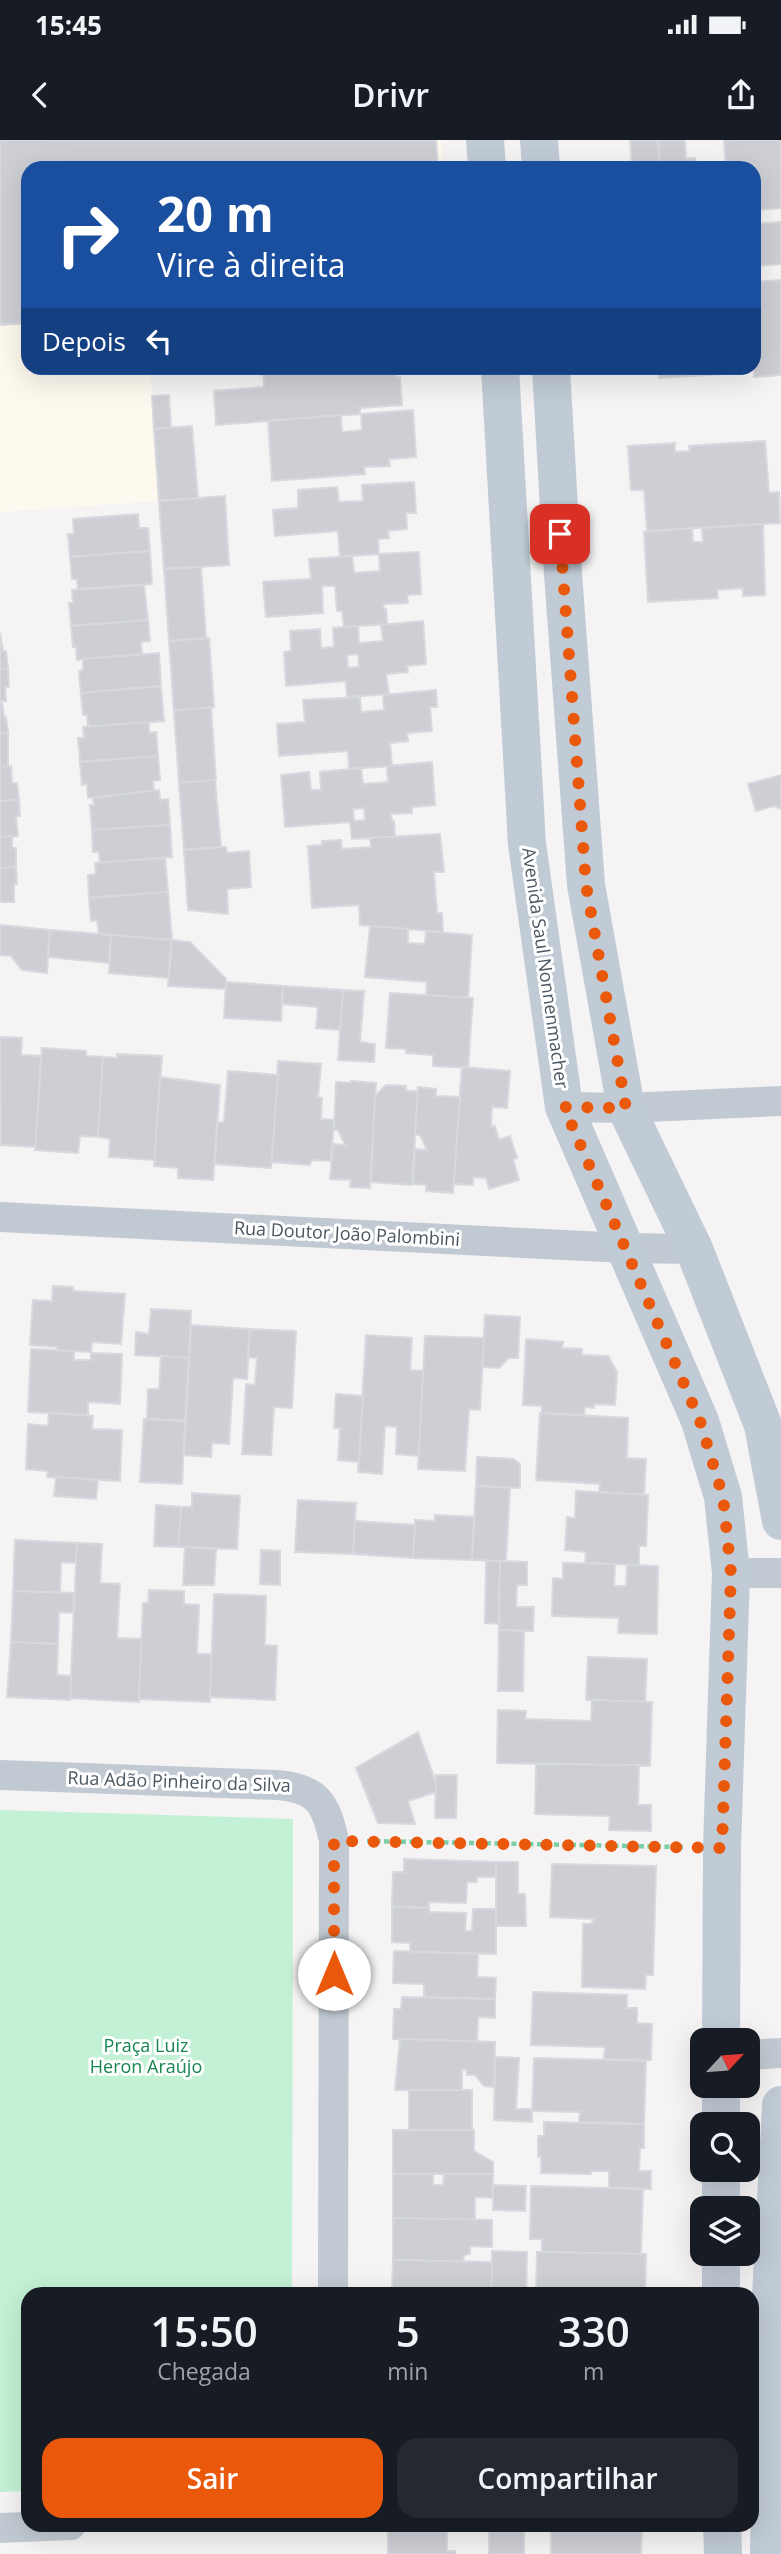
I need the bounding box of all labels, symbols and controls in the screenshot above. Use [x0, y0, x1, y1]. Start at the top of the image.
text: 15:45 [35, 7, 102, 43]
text: Drivr [352, 73, 429, 116]
icon: back [21, 76, 59, 114]
icon: share [722, 76, 760, 114]
text: 20 m [157, 180, 274, 246]
icon: right [42, 189, 133, 280]
text: Vire à direita [157, 243, 346, 286]
icon: left [140, 322, 178, 360]
text: Depois [42, 323, 126, 359]
pin [530, 504, 590, 564]
icon: arrive [541, 515, 579, 553]
street label: Avenida Saul Nonnenmacher [517, 846, 575, 1091]
street label: Rua Doutor João Palombini [233, 1215, 461, 1251]
street label: Rua Adão Pinheiro da Silva [67, 1765, 291, 1797]
position arrow [297, 1937, 371, 2011]
north arrow [690, 2028, 760, 2098]
map controls [690, 2028, 760, 2266]
park label: Praça Luiz Heron Araújo [90, 2033, 202, 2078]
button: search [690, 2112, 760, 2182]
button: layers [690, 2196, 760, 2266]
text: 15:50 [150, 2302, 258, 2359]
text: 5 [396, 2302, 420, 2359]
text: 330 [558, 2302, 630, 2359]
text: Chegada [157, 2355, 251, 2387]
text: min [387, 2355, 428, 2387]
text: m [583, 2355, 604, 2387]
button: Sair [42, 2438, 383, 2518]
button: Compartilhar [397, 2438, 738, 2518]

